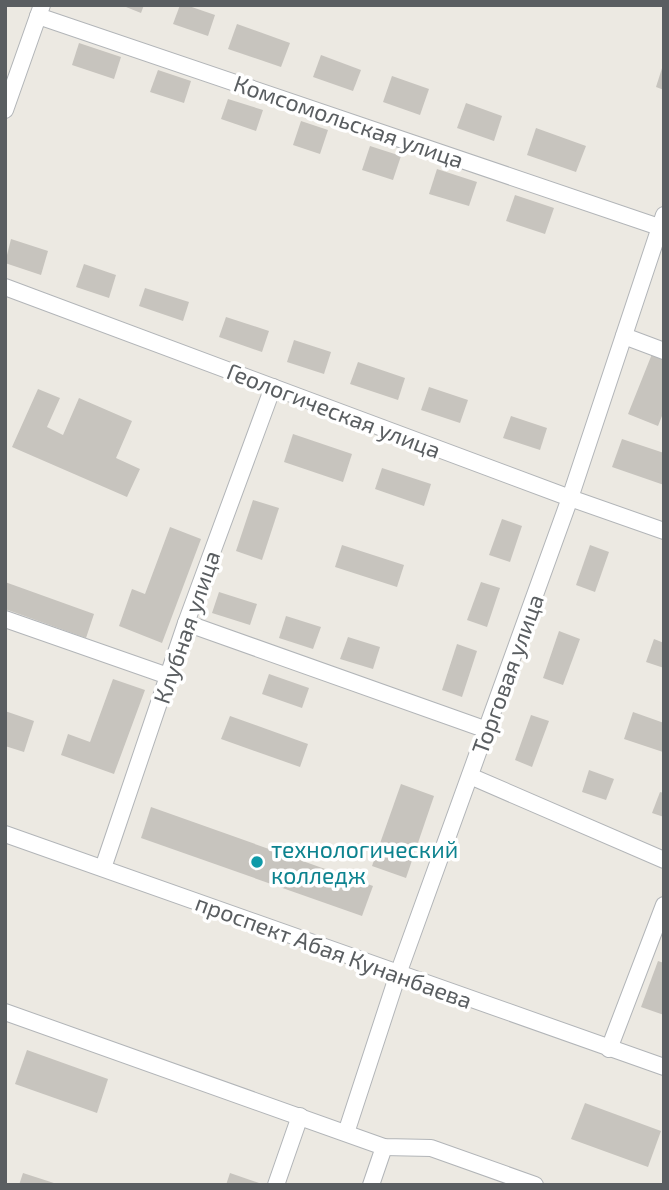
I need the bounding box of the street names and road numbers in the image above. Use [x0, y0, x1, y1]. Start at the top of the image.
street label: Комсомольская улица [230, 68, 468, 174]
street label: Геологическая улица [223, 356, 445, 465]
street label: Клубная улица [147, 547, 226, 708]
street label: Торговая улица [465, 590, 550, 758]
street label: проспект Абая Кунанбаева [192, 888, 476, 1015]

